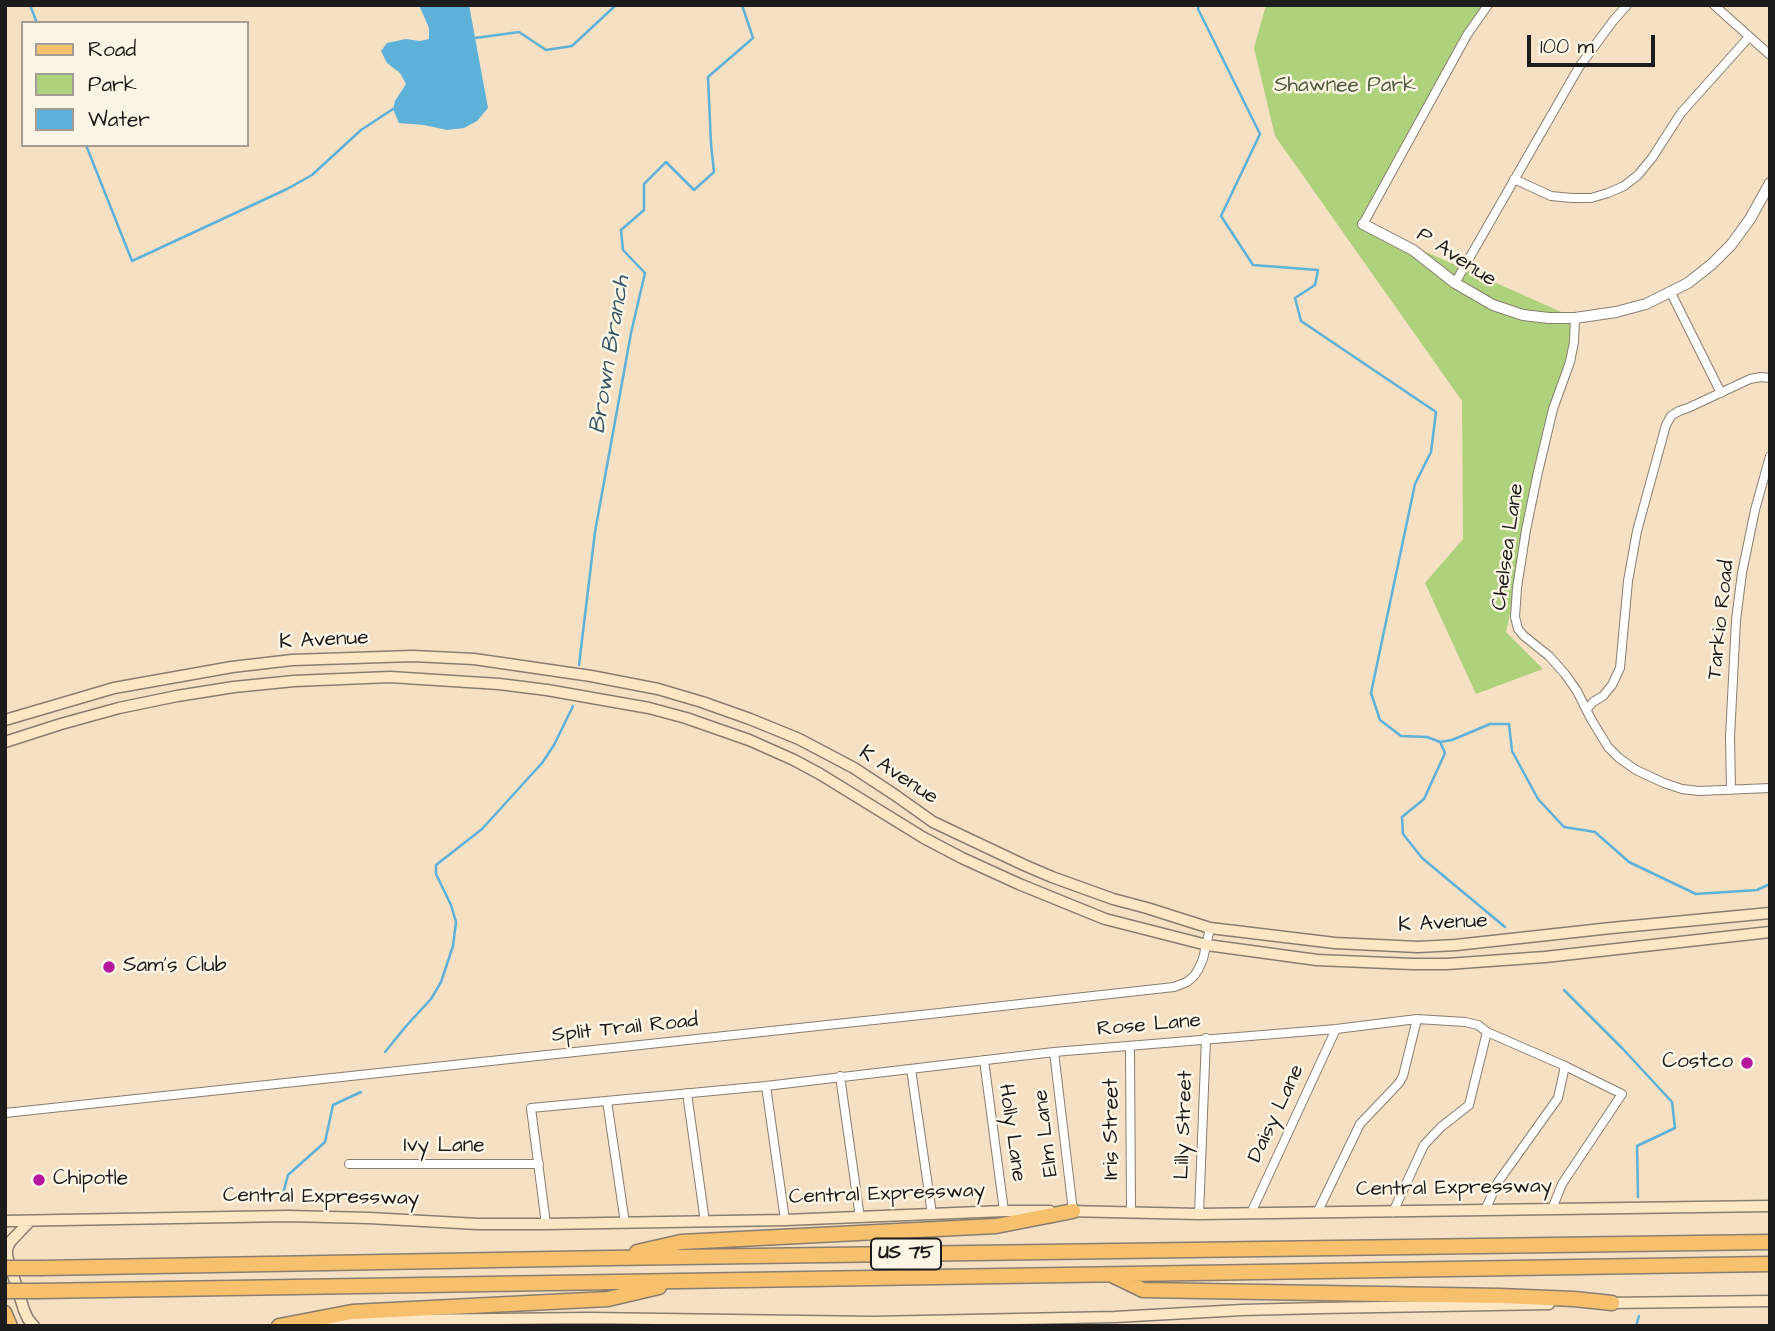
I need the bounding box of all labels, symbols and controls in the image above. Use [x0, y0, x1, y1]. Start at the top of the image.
legend [21, 21, 248, 147]
scale bar [1530, 21, 1658, 65]
text: 100 m [1540, 32, 1594, 61]
text: Road [88, 35, 136, 64]
text: Park [88, 70, 137, 99]
park label: Shawnee Park [1274, 74, 1416, 100]
text: Water [88, 105, 150, 134]
street label: P Avenue [1411, 223, 1501, 293]
water label: Brown Branch [585, 274, 637, 436]
street label: Chelsea Lane [1488, 482, 1530, 612]
street label: Tarkio Road [1703, 559, 1741, 681]
street label: K Avenue [279, 626, 369, 656]
street label: K Avenue [854, 741, 942, 811]
street label: K Avenue [1398, 909, 1488, 939]
place label: Sam's Club [123, 954, 227, 980]
marker: Sam's Club [101, 959, 117, 975]
street label: Split Trail Road [551, 1009, 699, 1049]
street label: Rose Lane [1096, 1009, 1202, 1043]
place label: Costco [1662, 1050, 1733, 1076]
marker: Costco [1739, 1055, 1755, 1071]
street label: Daisy Lane [1243, 1061, 1311, 1167]
street label: Lilly Street [1171, 1070, 1199, 1180]
street label: Iris Street [1100, 1078, 1126, 1180]
street label: Holly Lane [992, 1083, 1030, 1183]
street label: Elm Lane [1029, 1088, 1065, 1178]
street label: Ivy Lane [403, 1134, 485, 1160]
place label: Chipotle [53, 1167, 128, 1193]
marker: Chipotle [31, 1172, 47, 1188]
street label: Central Expressway [1356, 1175, 1552, 1203]
street label: Central Expressway [788, 1179, 986, 1211]
street label: Central Expressway [223, 1184, 419, 1212]
road number: US 75 [871, 1238, 941, 1270]

